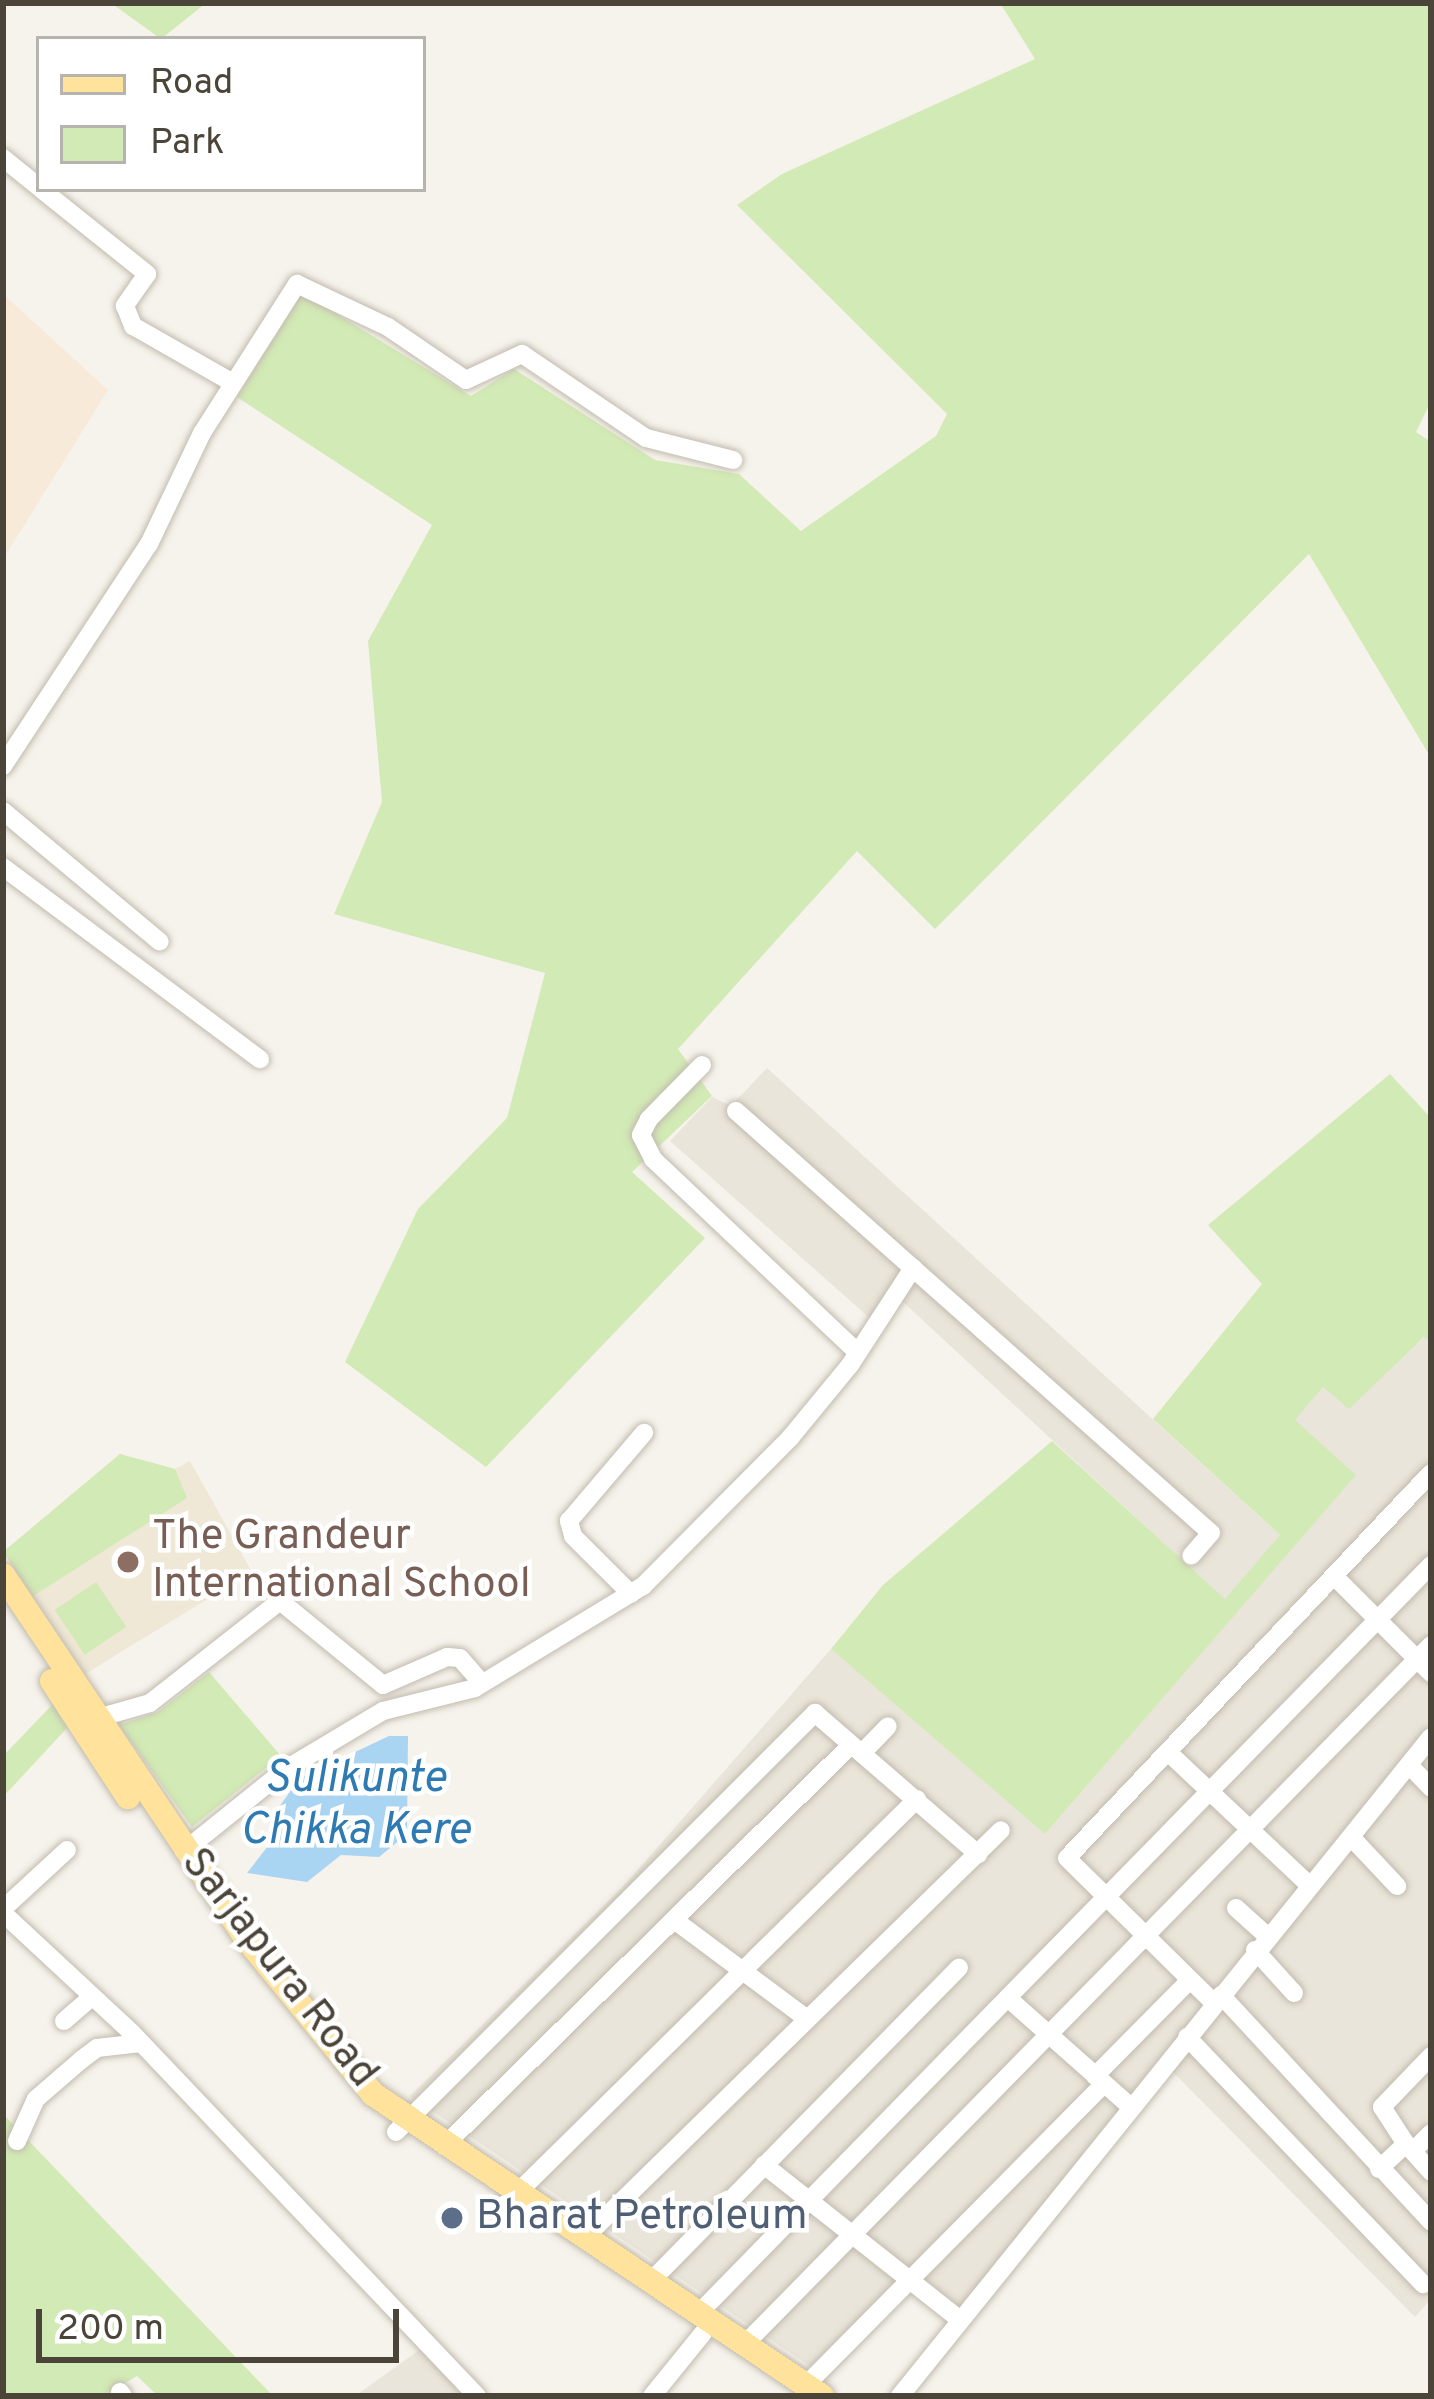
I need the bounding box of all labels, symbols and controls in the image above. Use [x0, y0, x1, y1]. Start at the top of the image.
legend [36, 36, 426, 192]
text: Road [150, 61, 233, 107]
text: Park [150, 121, 224, 167]
place label: The Grandeur International School [152, 1513, 531, 1612]
marker: The Grandeur International School [115, 1549, 141, 1575]
water label: Sulikunte Chikka Kere [240, 1753, 470, 1859]
street label: Sarjapura Road [169, 1839, 387, 2099]
place label: Bharat Petroleum [476, 2193, 808, 2243]
marker: Bharat Petroleum [439, 2205, 465, 2231]
scale bar [42, 2285, 405, 2359]
text: 200 m [57, 2307, 164, 2353]

